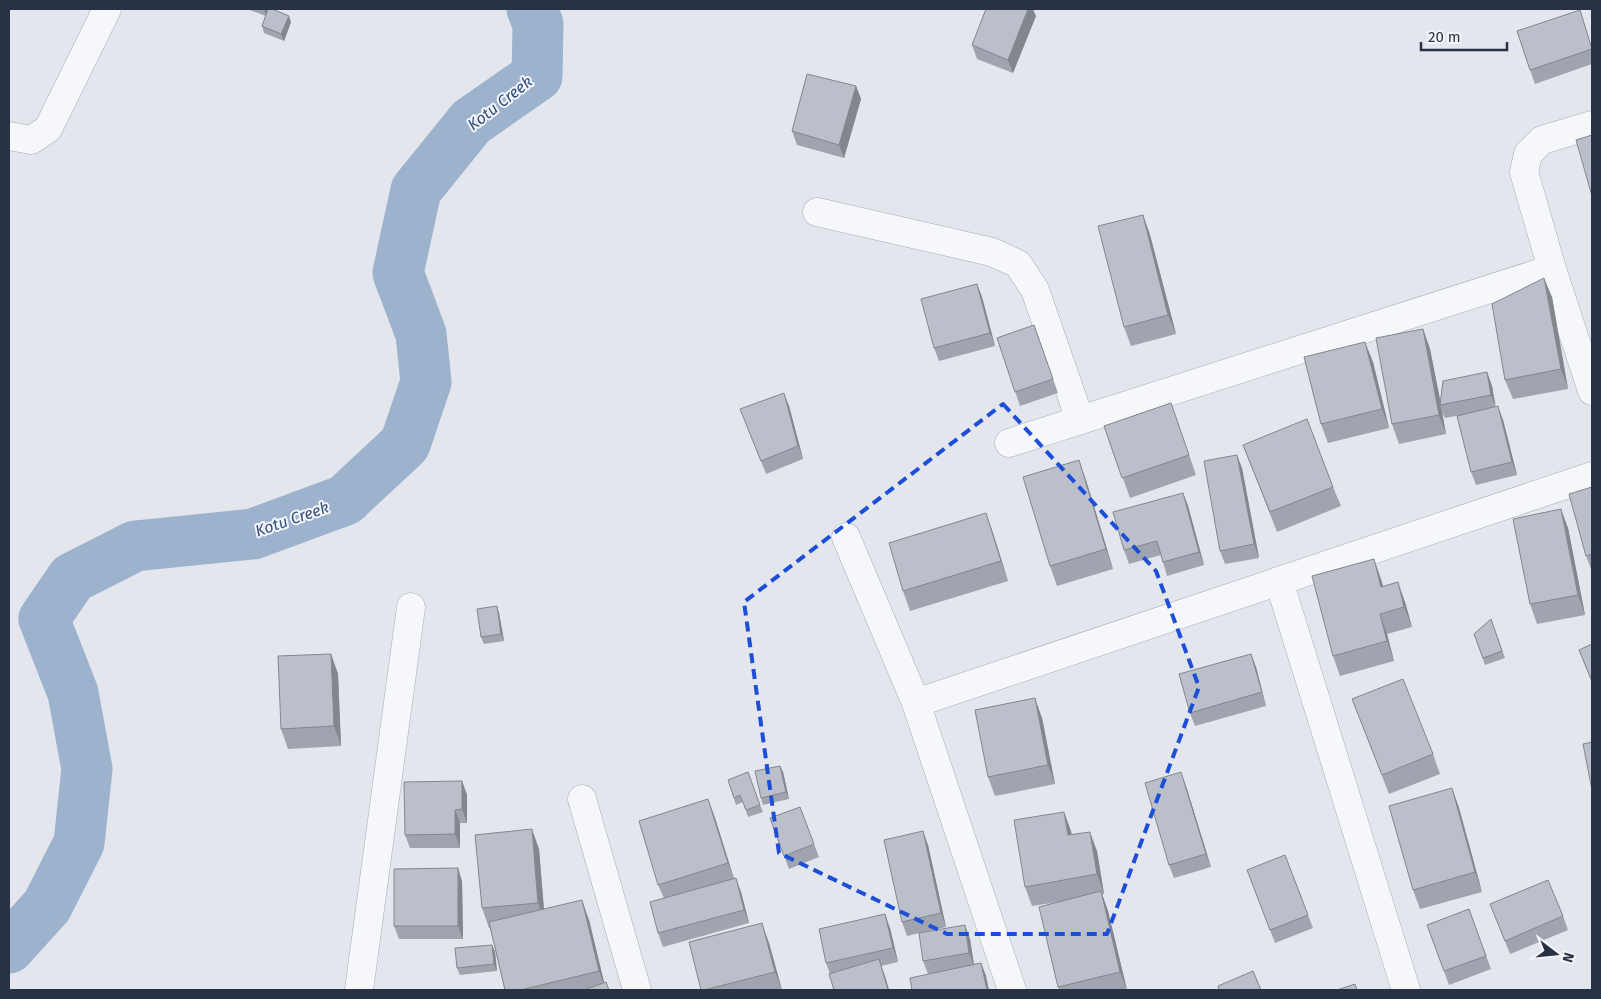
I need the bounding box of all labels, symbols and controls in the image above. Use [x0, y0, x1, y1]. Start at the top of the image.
scale bar [1421, 20, 1507, 52]
text: 20 m [1428, 28, 1461, 46]
water label: Kotu Creek [464, 72, 536, 134]
water label: Kotu Creek [253, 497, 332, 540]
north arrow [1531, 929, 1581, 979]
text: N [1559, 951, 1577, 964]

